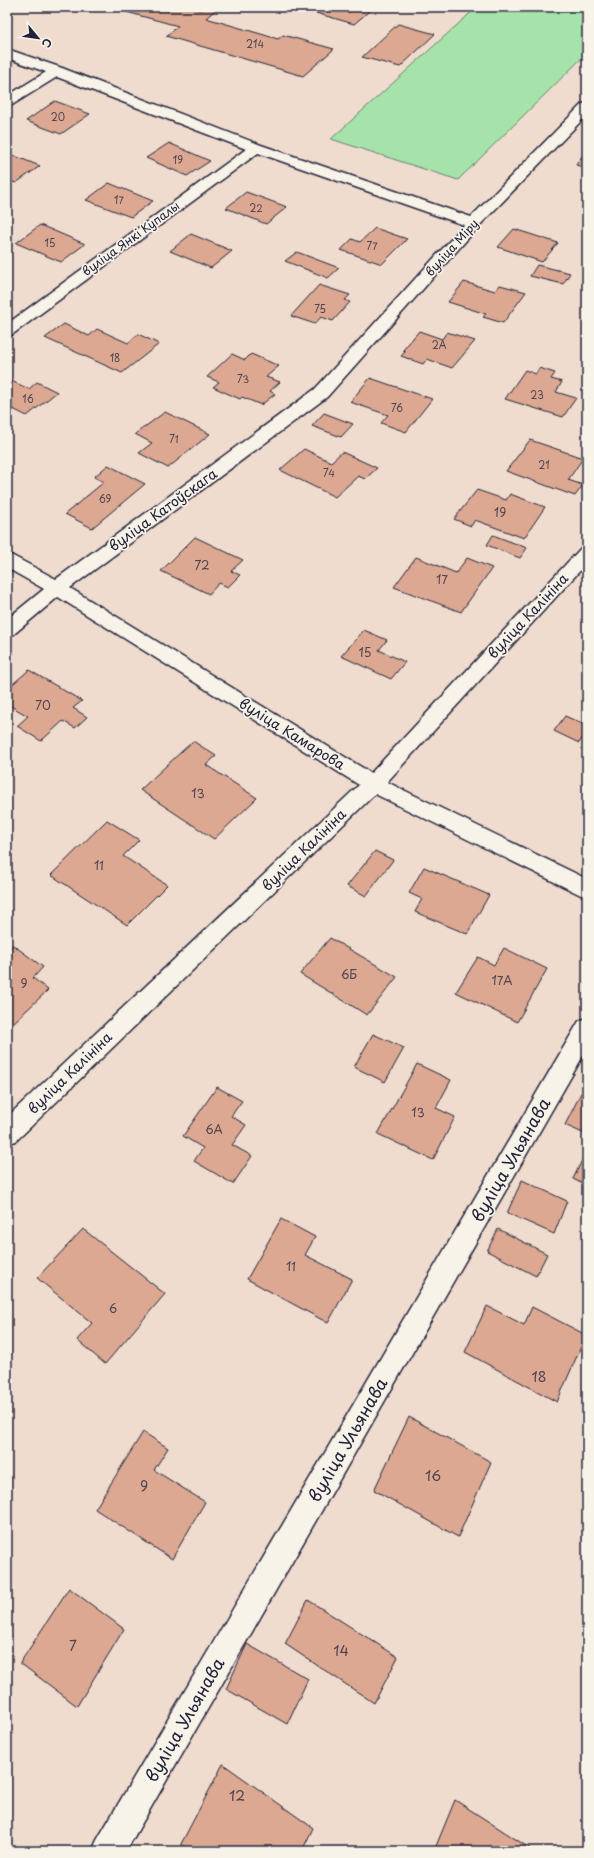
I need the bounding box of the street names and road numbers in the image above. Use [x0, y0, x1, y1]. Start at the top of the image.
street label: вуліца Янкі Купалы [78, 196, 183, 280]
street label: вуліца Міру [421, 215, 482, 280]
street label: вуліца Катоўскага [104, 463, 221, 556]
street label: вуліца Калініна [482, 568, 573, 663]
street label: вуліца Камарова [235, 692, 350, 775]
street label: вуліца Калініна [257, 804, 351, 895]
street label: вуліца Калініна [23, 1027, 117, 1118]
street label: вуліца Ульянава [464, 1092, 557, 1227]
street label: вуліца Ульянава [301, 1372, 394, 1507]
street label: вуліца Ульянава [138, 1652, 231, 1787]

